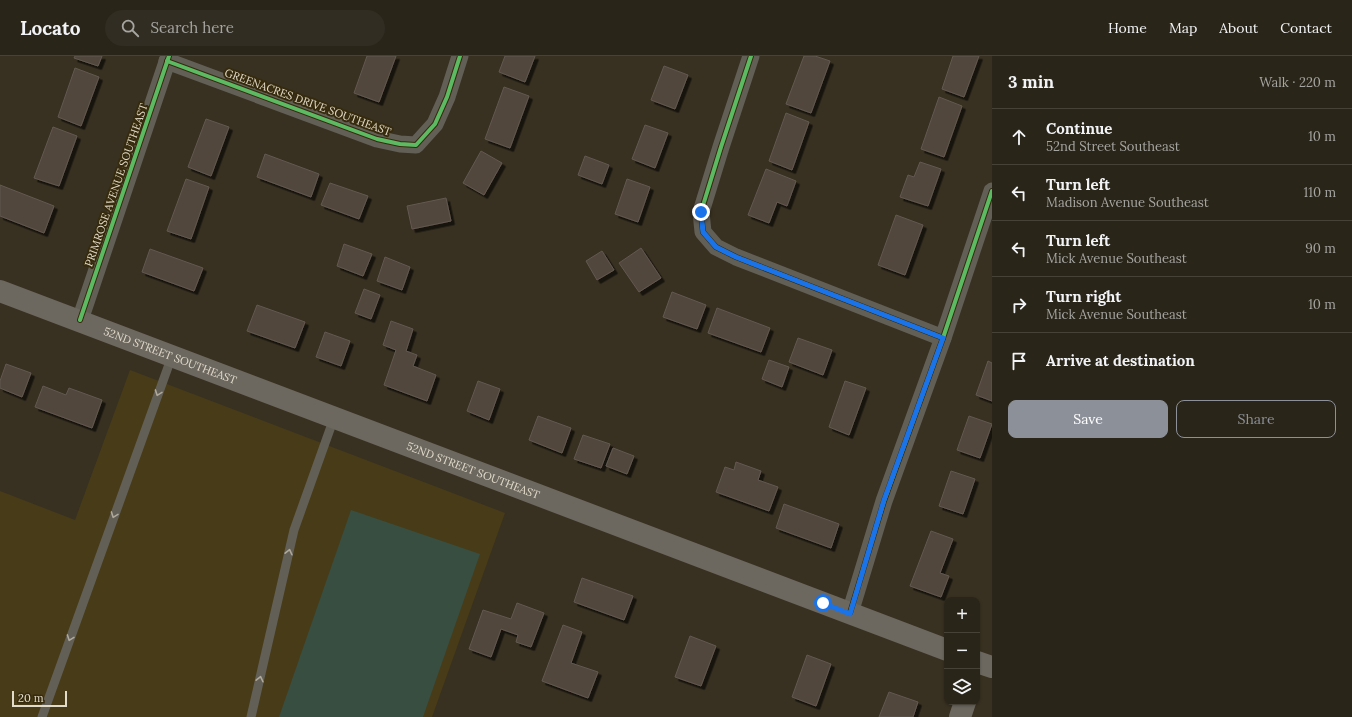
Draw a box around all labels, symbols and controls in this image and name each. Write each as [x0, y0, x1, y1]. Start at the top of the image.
search box [105, 10, 385, 46]
text: Locato [20, 16, 81, 40]
icon: search [119, 17, 141, 39]
text: Search here [151, 18, 234, 37]
text: Home [1108, 19, 1147, 37]
text: Map [1169, 19, 1197, 37]
text: About [1219, 19, 1258, 37]
text: Contact [1280, 19, 1332, 37]
street label: GREENACRES DRIVE SOUTHEAST [223, 65, 393, 139]
text: 3 min [1008, 71, 1054, 93]
text: Walk · 220 m [1259, 74, 1336, 91]
street label: PRIMROSE AVENUE SOUTHEAST [81, 102, 151, 268]
text: Continue [1046, 119, 1112, 138]
icon: ahead [1008, 126, 1030, 148]
text: 10 m [1308, 128, 1336, 145]
text: 52nd Street Southeast [1046, 138, 1180, 155]
text: Turn left [1046, 175, 1110, 194]
icon: left [1008, 182, 1030, 204]
text: 110 m [1303, 184, 1336, 201]
text: Madison Avenue Southeast [1046, 194, 1209, 211]
route end [692, 203, 710, 221]
text: Turn left [1046, 231, 1110, 250]
icon: left [1008, 238, 1030, 260]
text: 90 m [1305, 240, 1336, 257]
text: Mick Avenue Southeast [1046, 250, 1187, 267]
text: Turn right [1046, 287, 1122, 306]
icon: right [1008, 294, 1030, 316]
text: 10 m [1308, 296, 1336, 313]
text: Mick Avenue Southeast [1046, 306, 1187, 323]
street label: 52ND STREET SOUTHEAST [102, 324, 239, 387]
icon: arrive [1008, 350, 1030, 372]
text: Arrive at destination [1046, 351, 1195, 370]
one-way arrow [155, 390, 163, 397]
button: Save [1008, 400, 1168, 438]
button: Share [1176, 400, 1336, 438]
street label: 52ND STREET SOUTHEAST [405, 439, 542, 502]
one-way arrow [111, 512, 119, 519]
one-way arrow [284, 549, 292, 555]
route start [814, 594, 832, 612]
map controls [944, 597, 980, 705]
button: + [944, 597, 980, 633]
button: − [944, 633, 980, 669]
one-way arrow [67, 634, 75, 641]
button: layers [944, 669, 980, 705]
one-way arrow [255, 676, 263, 682]
scale bar [12, 689, 67, 708]
text: 20 m [18, 691, 43, 705]

